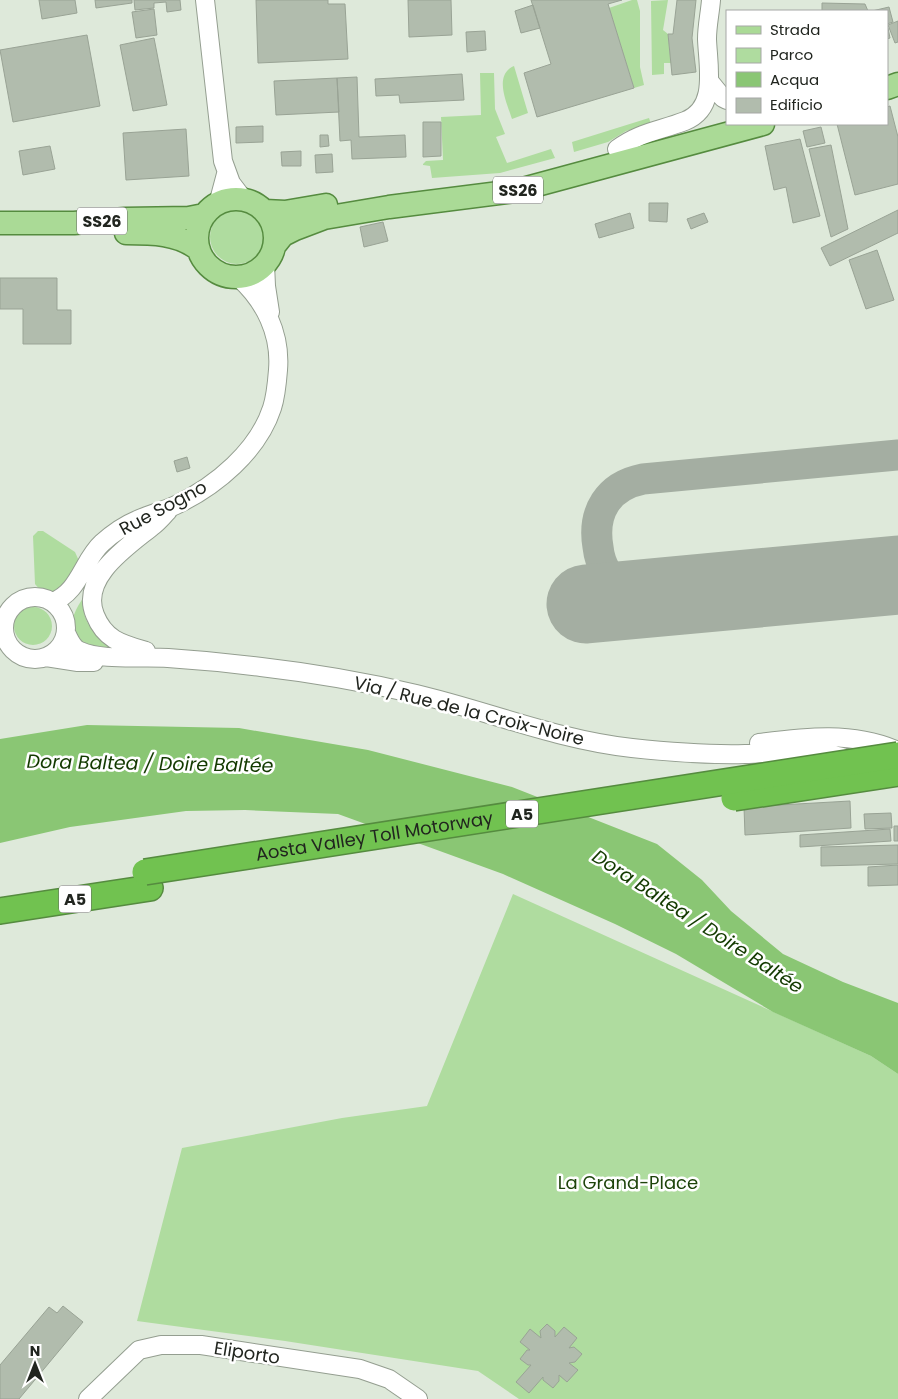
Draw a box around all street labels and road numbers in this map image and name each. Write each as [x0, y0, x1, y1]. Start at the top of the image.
road number: SS26 [493, 176, 543, 204]
road number: SS26 [77, 208, 127, 235]
street label: Rue Sogno [115, 474, 211, 541]
street label: Via / Rue de la Croix-Noire [351, 670, 587, 751]
road number: A5 [506, 801, 538, 828]
street label: Aosta Valley Toll Motorway [254, 805, 495, 867]
road number: A5 [59, 886, 91, 912]
street label: Eliporto [212, 1335, 282, 1370]

